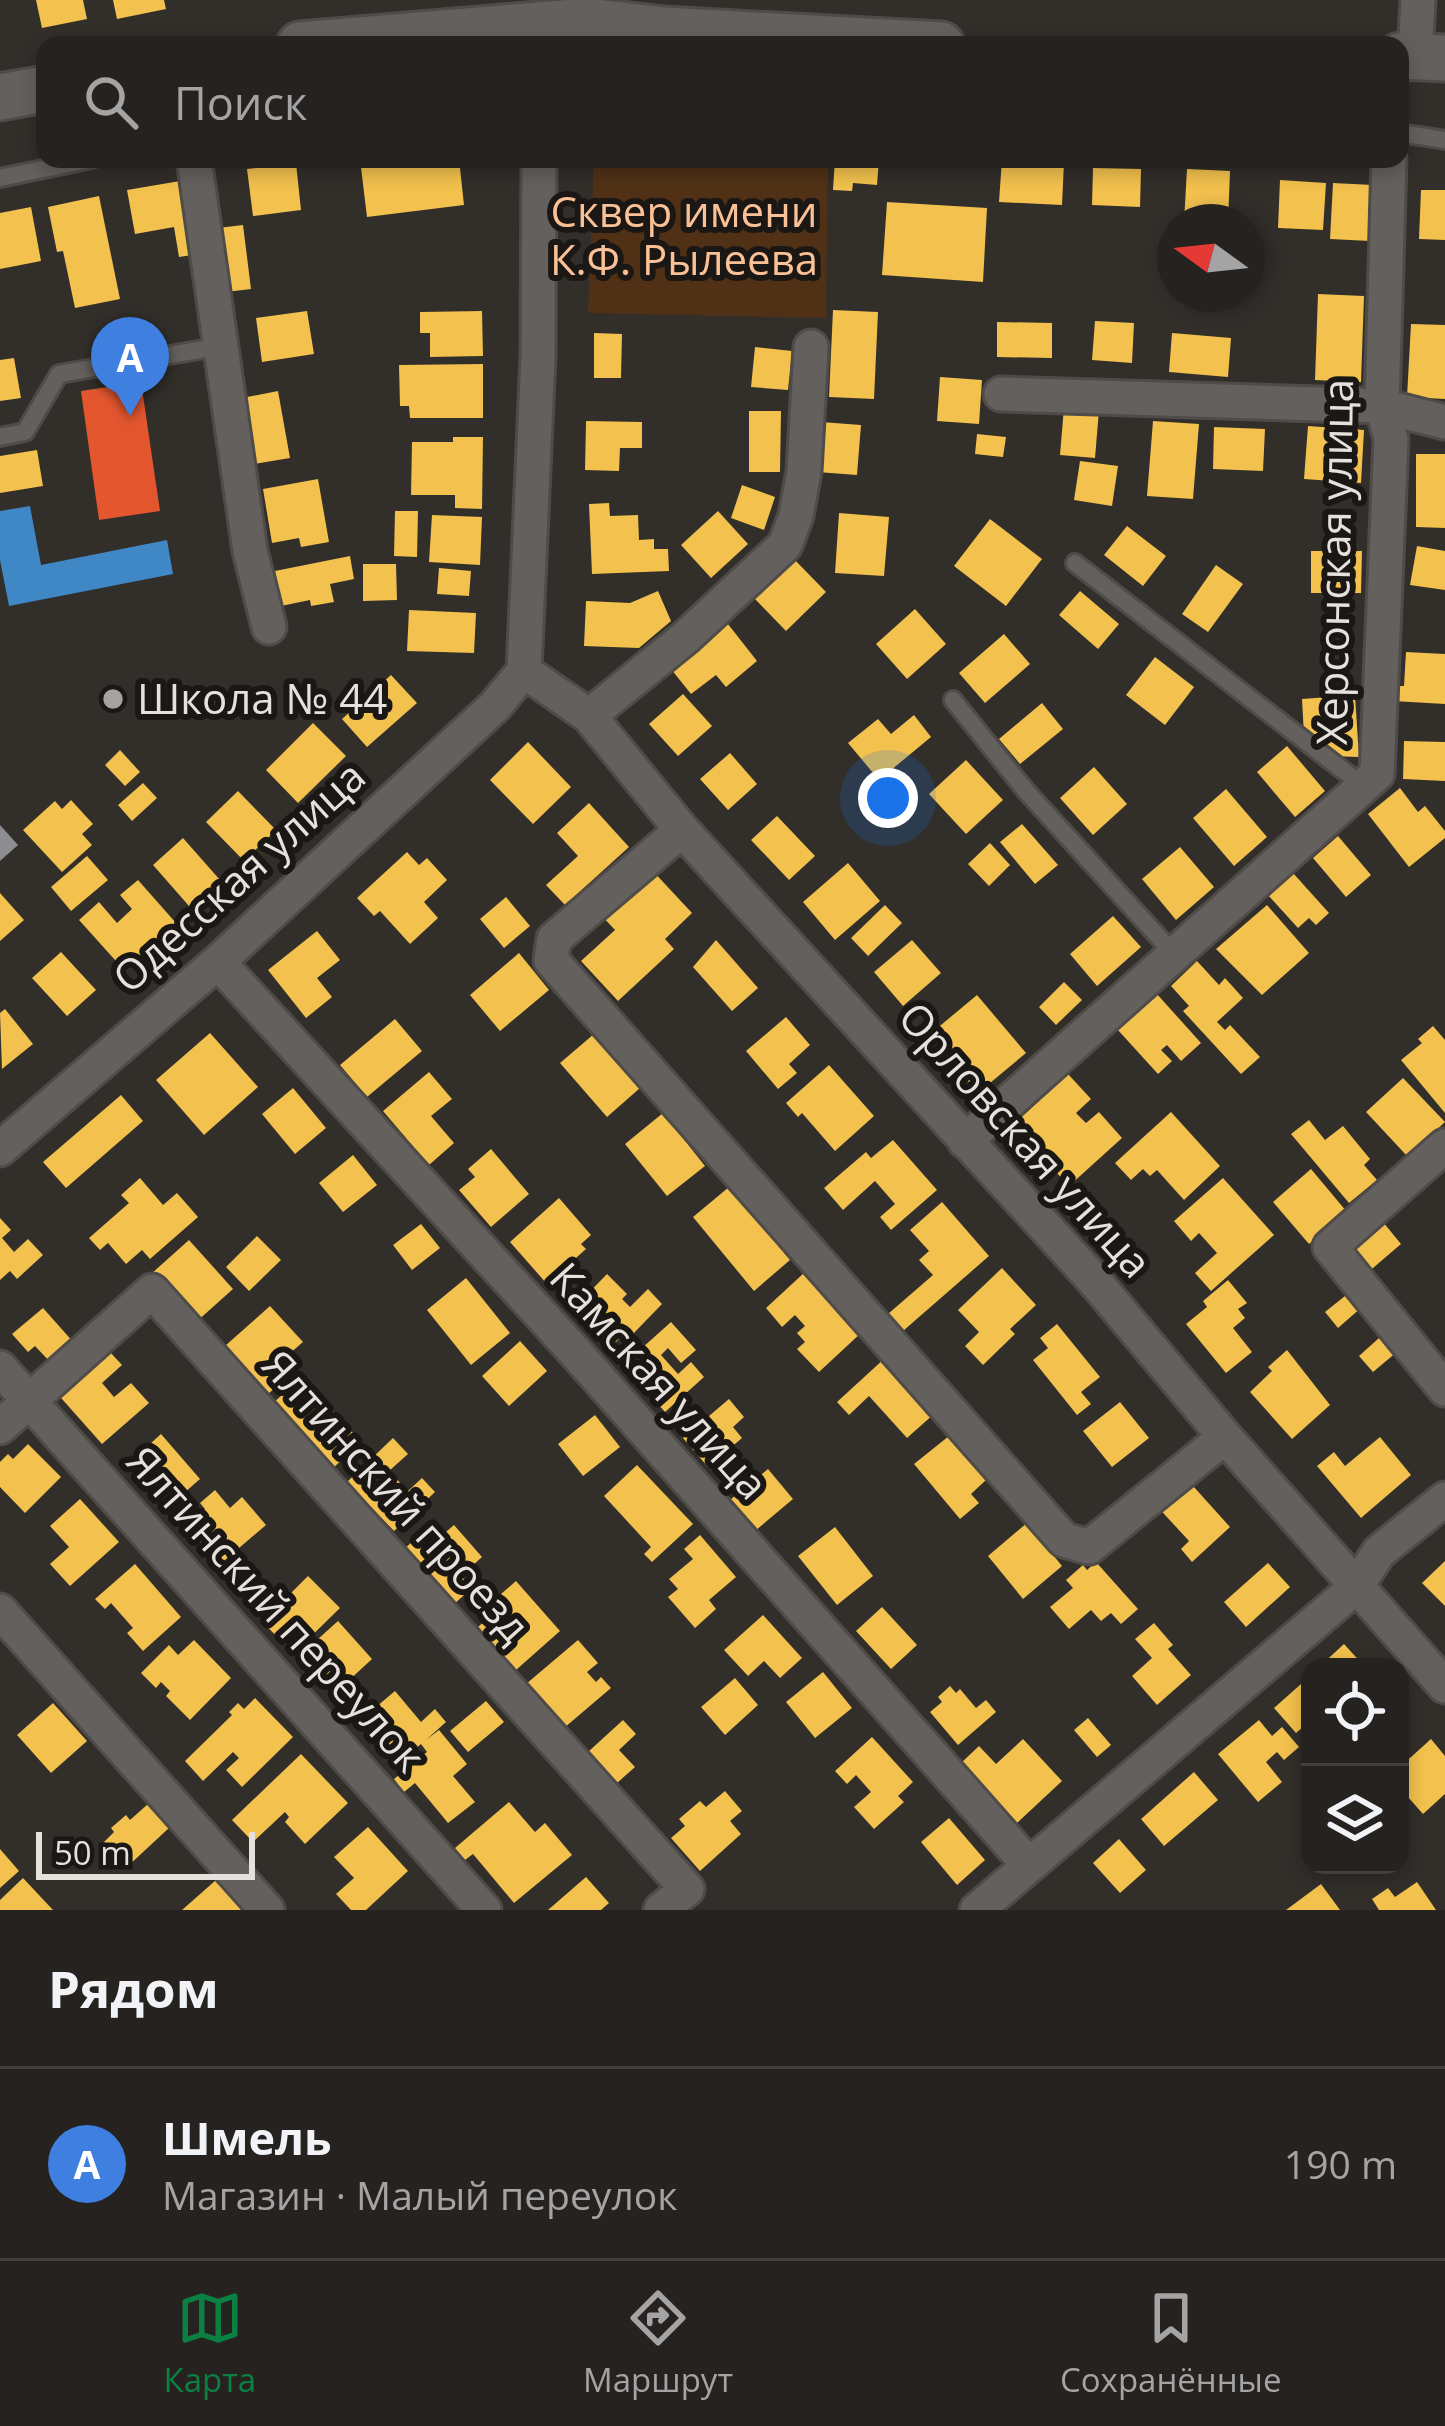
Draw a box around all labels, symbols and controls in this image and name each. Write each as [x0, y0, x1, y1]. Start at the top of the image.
search box [36, 36, 1409, 168]
icon: search [78, 69, 144, 135]
text: Поиск [174, 72, 307, 133]
park label: Сквер имени К.Ф. Рылеева [550, 182, 818, 287]
north arrow [1157, 204, 1265, 312]
pin: A [91, 317, 169, 416]
street label: Херсонская улица [1302, 378, 1365, 746]
place label: Школа № 44 [137, 669, 387, 726]
marker: Школа № 44 [100, 686, 126, 712]
street label: Одесская улица [100, 747, 376, 1005]
your location [858, 768, 918, 828]
street label: Орловская улица [887, 989, 1165, 1289]
street label: Камская улица [538, 1249, 782, 1511]
street label: Ялтинский проезд [251, 1337, 544, 1653]
street label: Ялтинский переулок [115, 1433, 439, 1784]
map controls [1301, 1658, 1409, 1874]
button: locate [1301, 1658, 1409, 1766]
button: layers [1301, 1766, 1409, 1874]
scale bar [36, 1826, 255, 1879]
text: 50 m [54, 1830, 131, 1875]
text: Рядом [48, 1953, 219, 2023]
text: Шмель [162, 2107, 332, 2168]
text: A [74, 2137, 100, 2190]
text: 190 m [1284, 2137, 1397, 2190]
text: Магазин · Малый переулок [162, 2168, 677, 2221]
tab: Карта [164, 2285, 256, 2402]
tab: Маршрут [583, 2285, 733, 2402]
tab: Сохранённые [1060, 2285, 1281, 2402]

